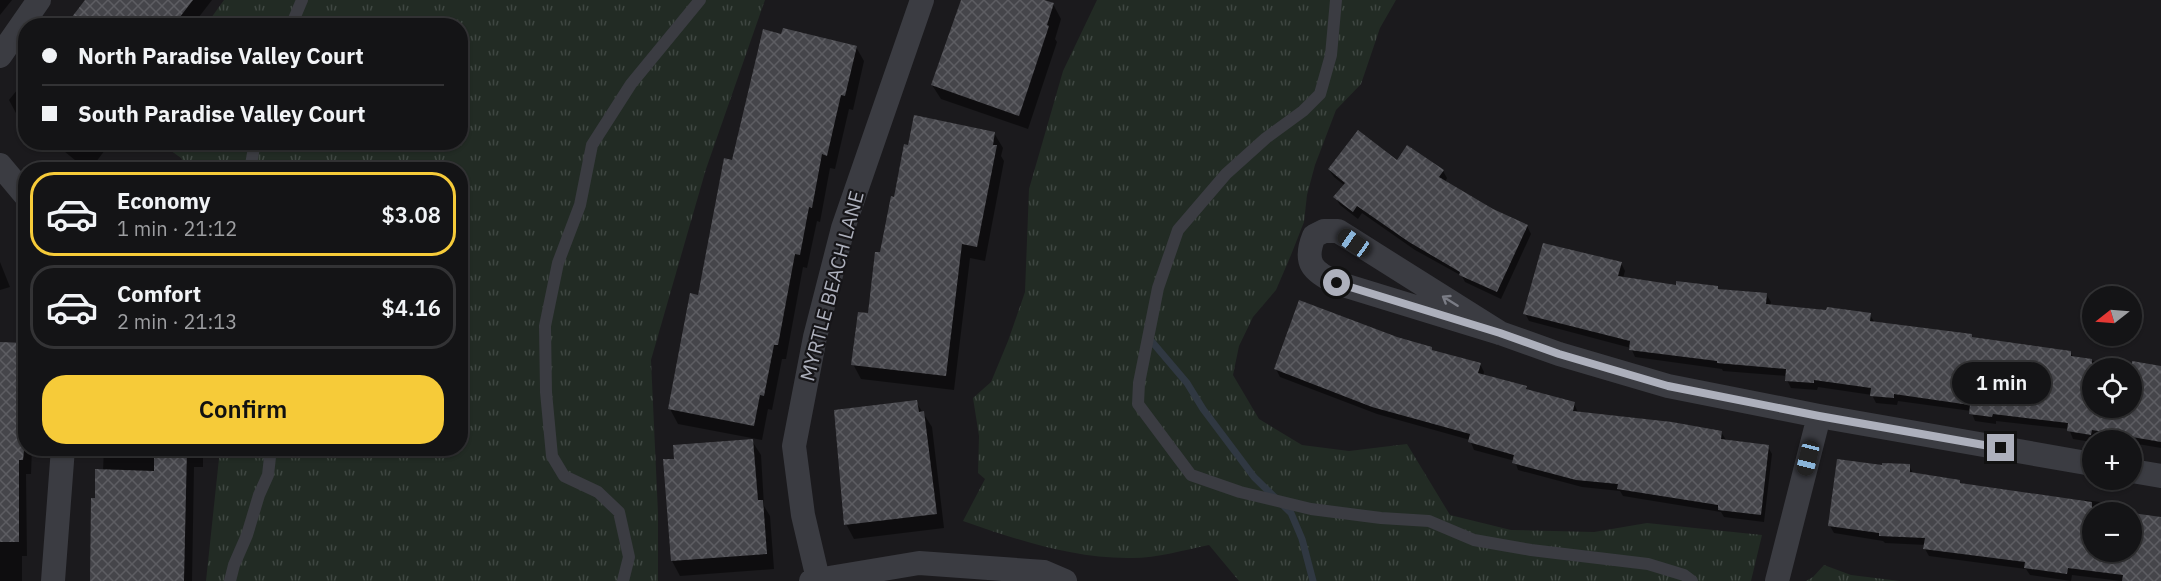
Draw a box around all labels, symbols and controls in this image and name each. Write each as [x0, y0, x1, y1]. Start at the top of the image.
text: North Paradise Valley Court [78, 41, 364, 70]
text: South Paradise Valley Court [78, 99, 366, 128]
text: Economy [117, 186, 211, 215]
icon: car [45, 187, 99, 241]
street label: MYRTLE BEACH LANE [793, 188, 870, 384]
text: $3.08 [382, 200, 441, 229]
text: 1 min · 21:12 [117, 215, 237, 242]
car [1334, 225, 1374, 261]
route start [1323, 269, 1350, 296]
text: Comfort [117, 279, 201, 308]
icon: car [45, 280, 99, 334]
north arrow [2082, 286, 2142, 346]
map controls [2082, 286, 2142, 562]
text: $4.16 [382, 293, 441, 322]
one-way arrow [1442, 295, 1459, 308]
text: 2 min · 21:13 [117, 308, 237, 335]
button: locate [2082, 358, 2142, 418]
callout: 1 min [1952, 361, 2050, 403]
text: 1 min [1976, 369, 2027, 396]
button: Confirm [42, 375, 444, 444]
button: + [2082, 430, 2142, 490]
route end [1987, 434, 2014, 461]
car [1795, 438, 1821, 478]
button: − [2082, 502, 2142, 562]

